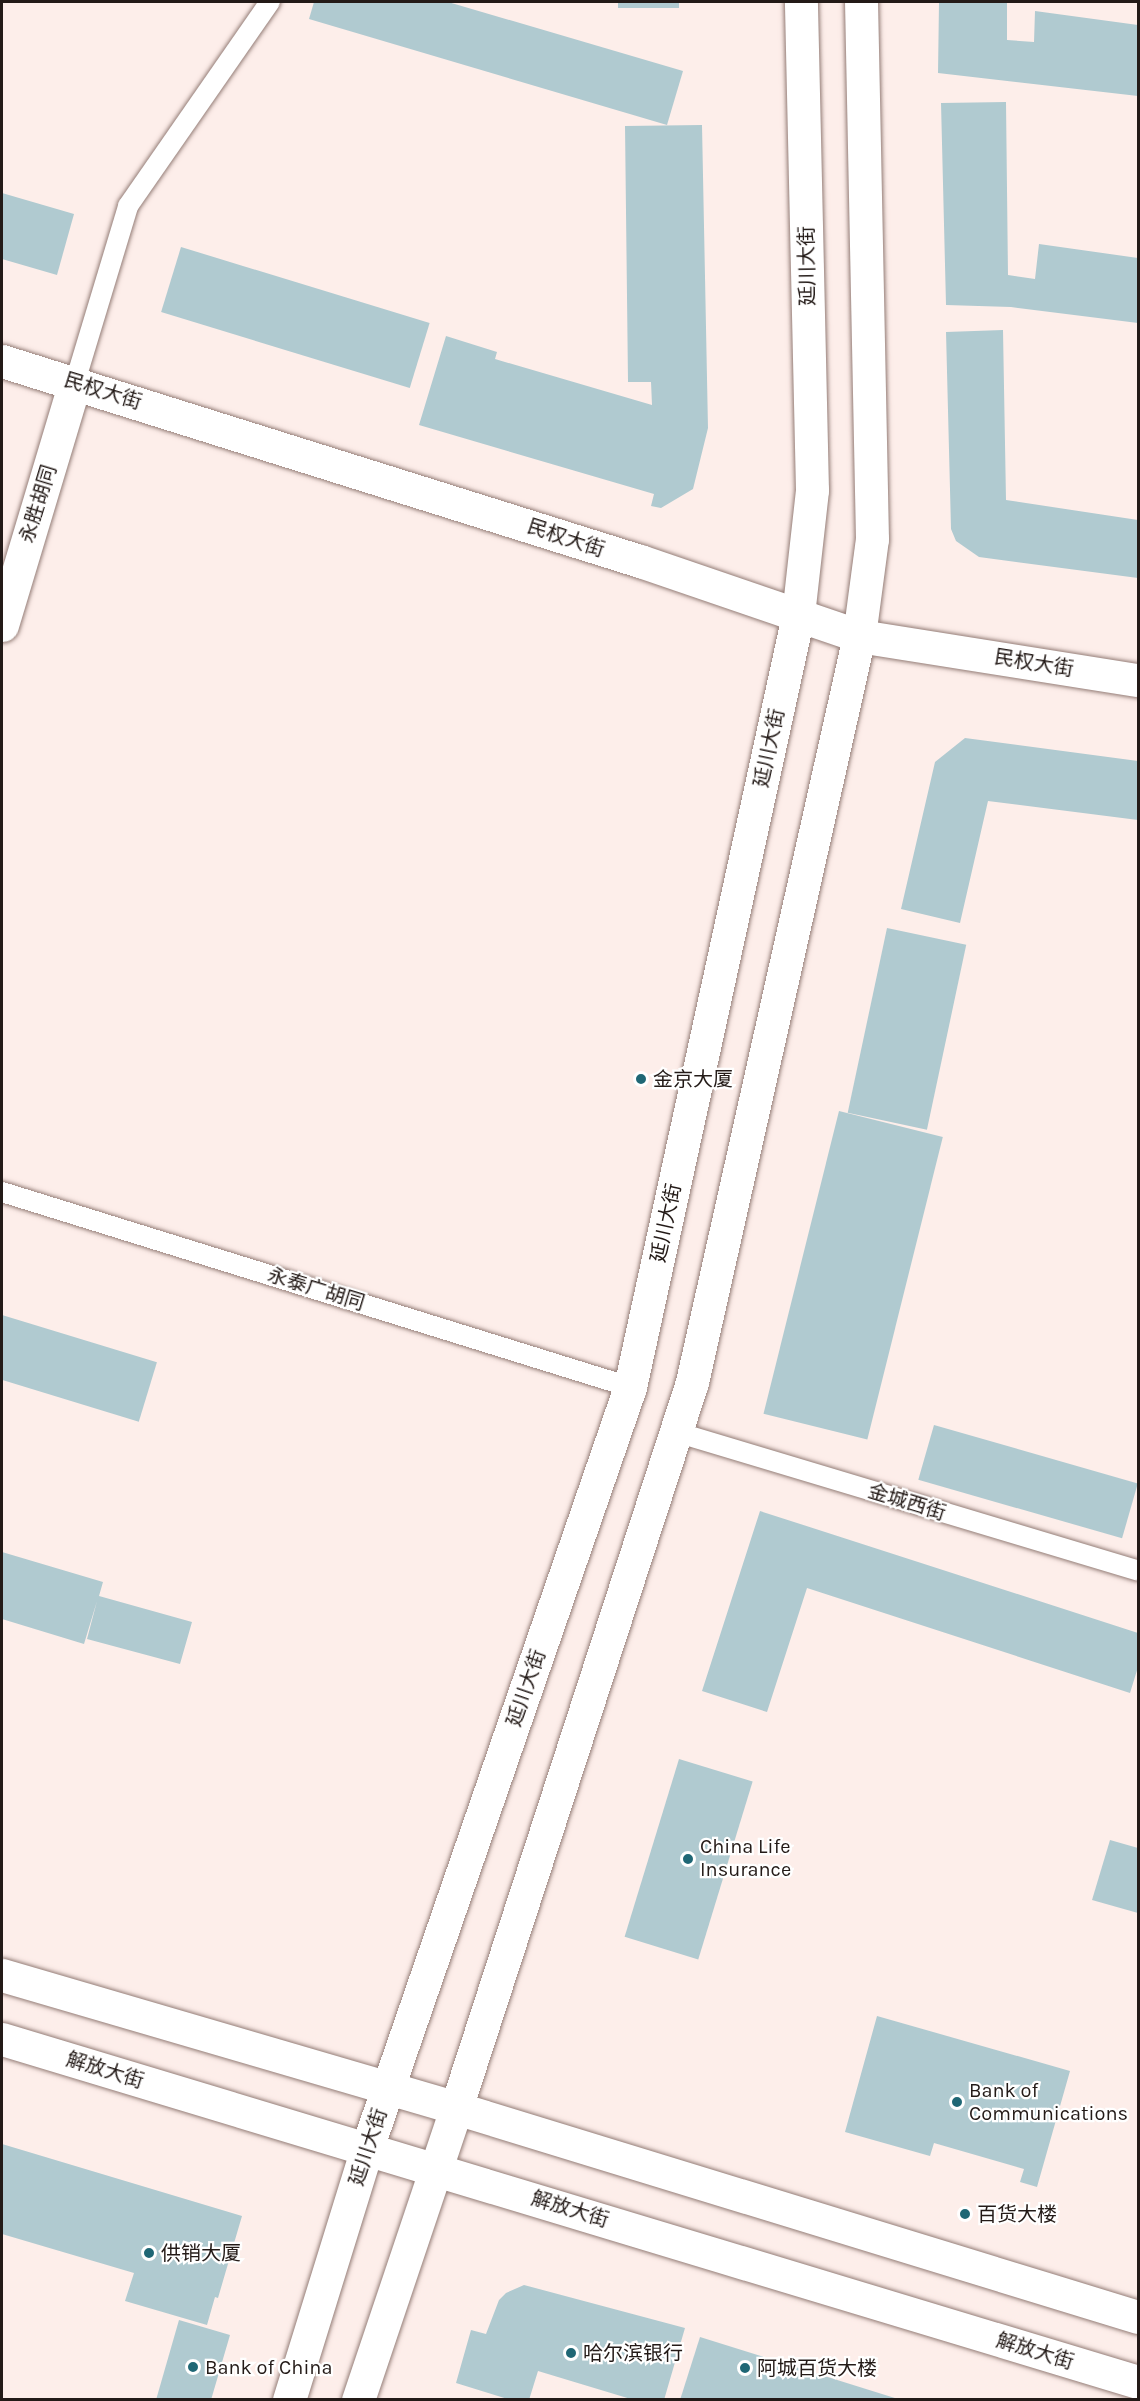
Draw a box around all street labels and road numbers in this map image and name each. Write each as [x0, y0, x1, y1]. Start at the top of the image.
street label: 延川大街 [794, 226, 820, 306]
street label: 民权大街 [61, 368, 145, 414]
street label: 永胜胡同 [15, 462, 61, 546]
street label: 民权大街 [524, 514, 608, 562]
street label: 民权大街 [993, 645, 1075, 681]
street label: 延川大街 [749, 706, 789, 790]
street label: 延川大街 [646, 1181, 686, 1265]
street label: 永泰广胡同 [265, 1263, 367, 1315]
street label: 金城西街 [865, 1479, 949, 1525]
street label: 延川大街 [502, 1646, 550, 1730]
street label: 解放大街 [63, 2047, 147, 2093]
street label: 延川大街 [344, 2105, 392, 2189]
street label: 解放大街 [528, 2186, 612, 2232]
street label: 解放大街 [993, 2328, 1077, 2374]

